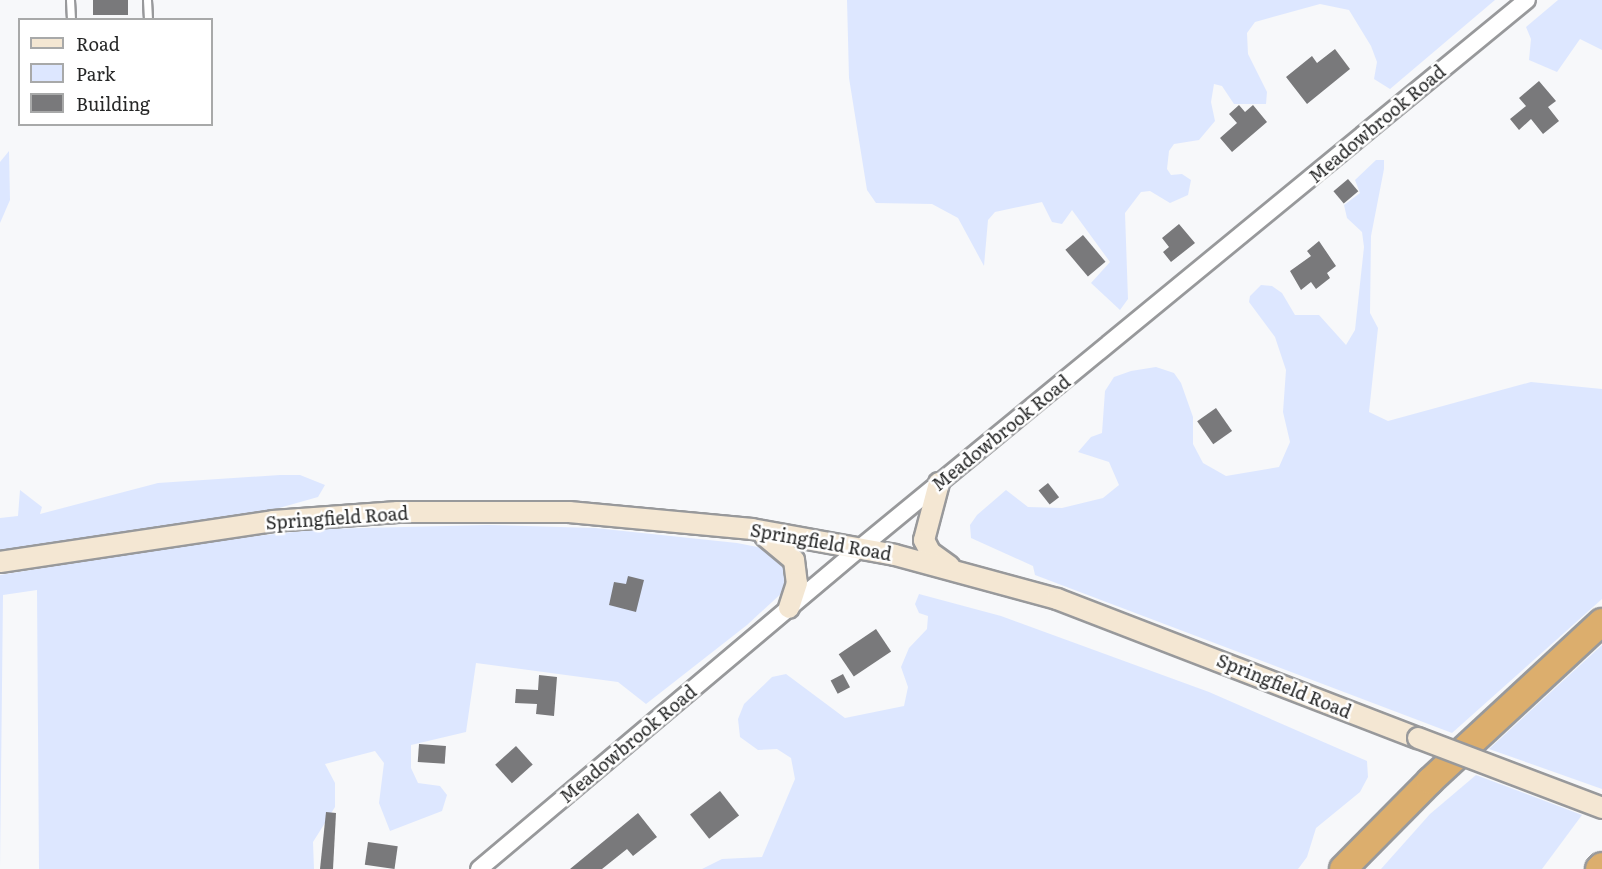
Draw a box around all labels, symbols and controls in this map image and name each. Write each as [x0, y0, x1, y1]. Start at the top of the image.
legend [18, 18, 213, 126]
text: Road [76, 30, 120, 57]
text: Park [76, 60, 115, 87]
street label: Meadowbrook Road [1304, 61, 1450, 187]
text: Building [76, 90, 150, 117]
street label: Meadowbrook Road [928, 371, 1074, 495]
street label: Springfield Road [265, 502, 409, 534]
street label: Springfield Road [749, 519, 893, 565]
street label: Springfield Road [1214, 649, 1354, 723]
street label: Meadowbrook Road [555, 681, 701, 807]

